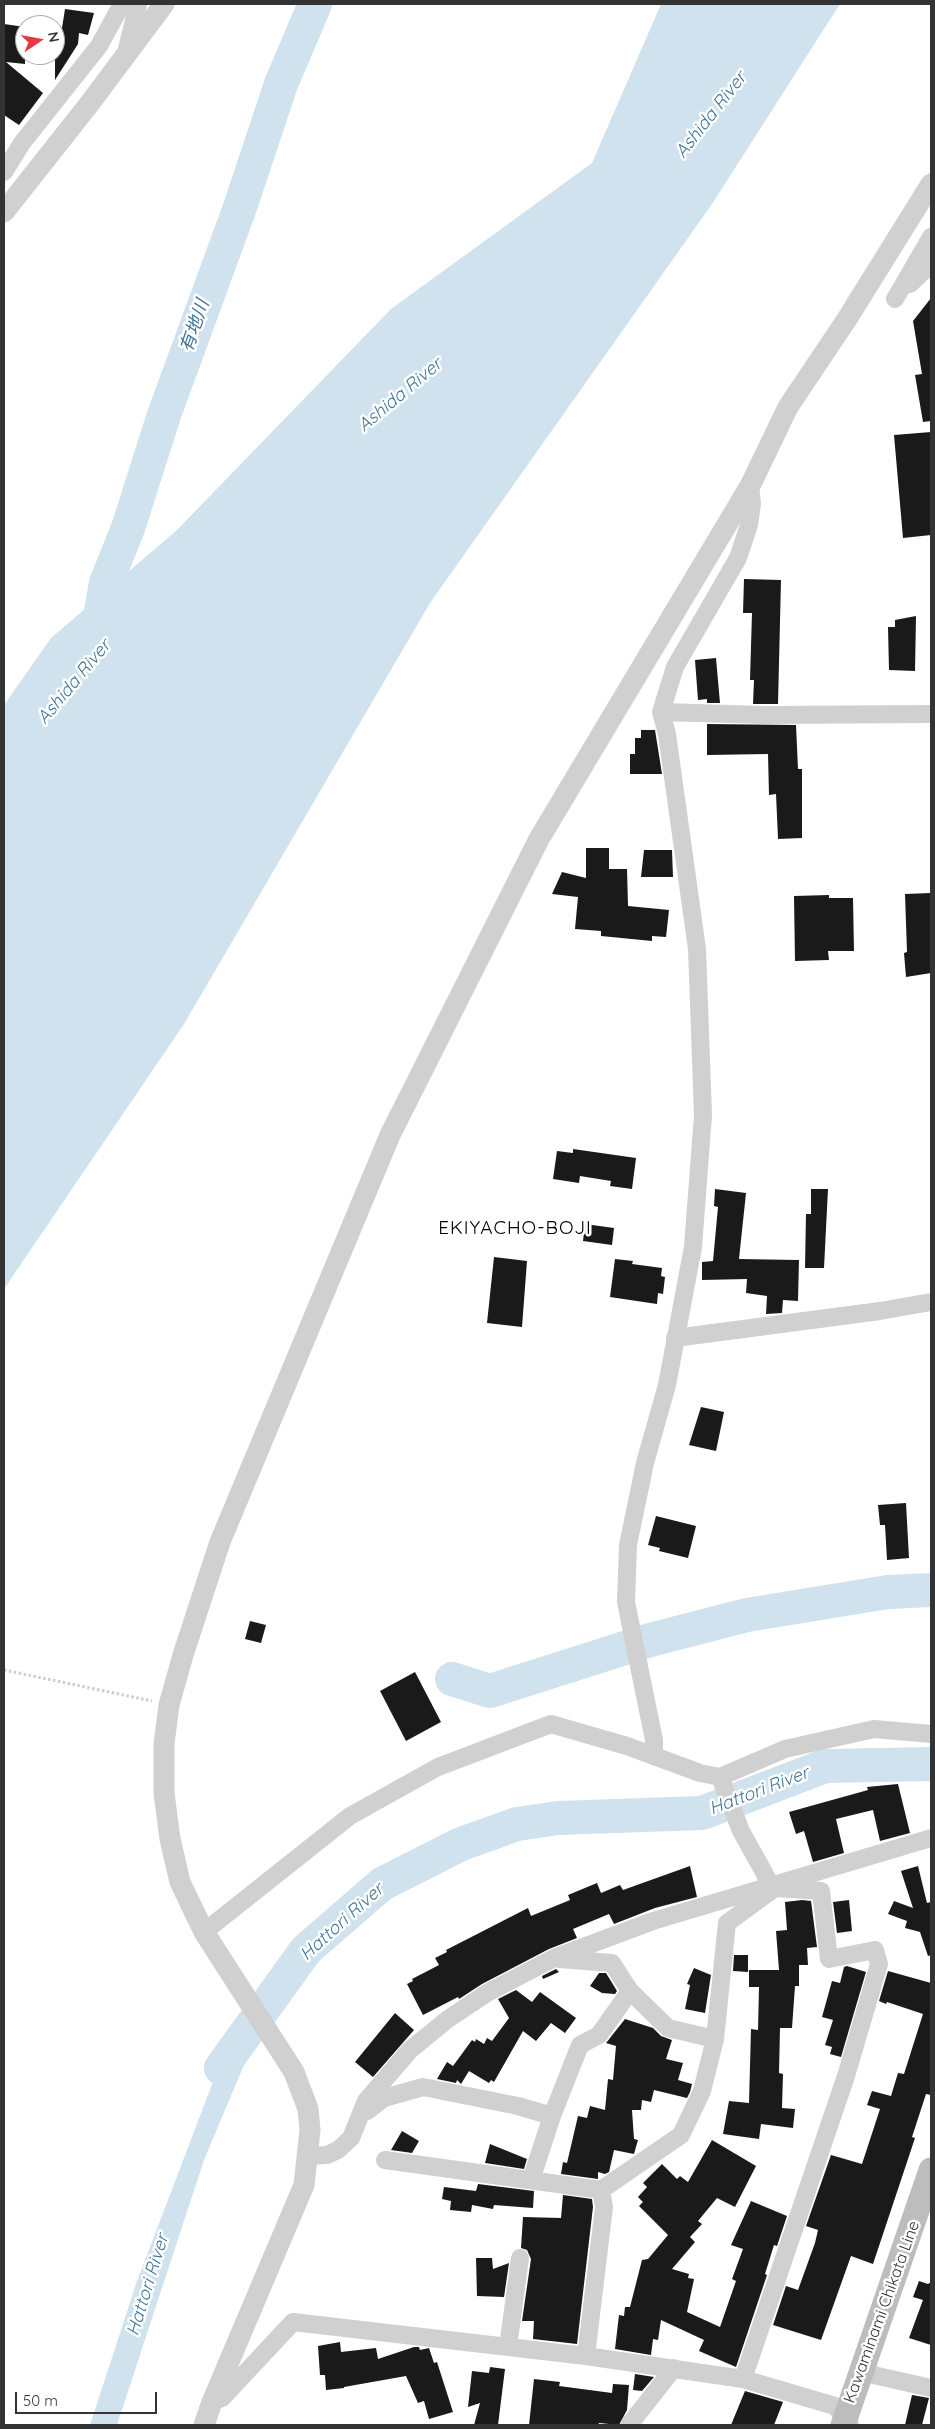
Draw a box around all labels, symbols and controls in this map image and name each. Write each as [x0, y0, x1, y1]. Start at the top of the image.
north arrow [15, 15, 65, 65]
text: N [44, 30, 64, 44]
water label: Ashida River [671, 68, 751, 162]
water label: 有地川 [176, 297, 214, 355]
water label: Ashida River [353, 354, 447, 436]
water label: Ashida River [33, 635, 115, 729]
district label: EKIYACHO-BOJI [437, 1217, 593, 1239]
water label: Hattori River [706, 1762, 812, 1820]
water label: Hattori River [296, 1879, 388, 1965]
street label: Kawaminami Chikata Line [840, 2218, 924, 2406]
water label: Hattori River [122, 2232, 174, 2338]
scale bar [18, 2382, 160, 2414]
text: 50 m [23, 2391, 58, 2410]

